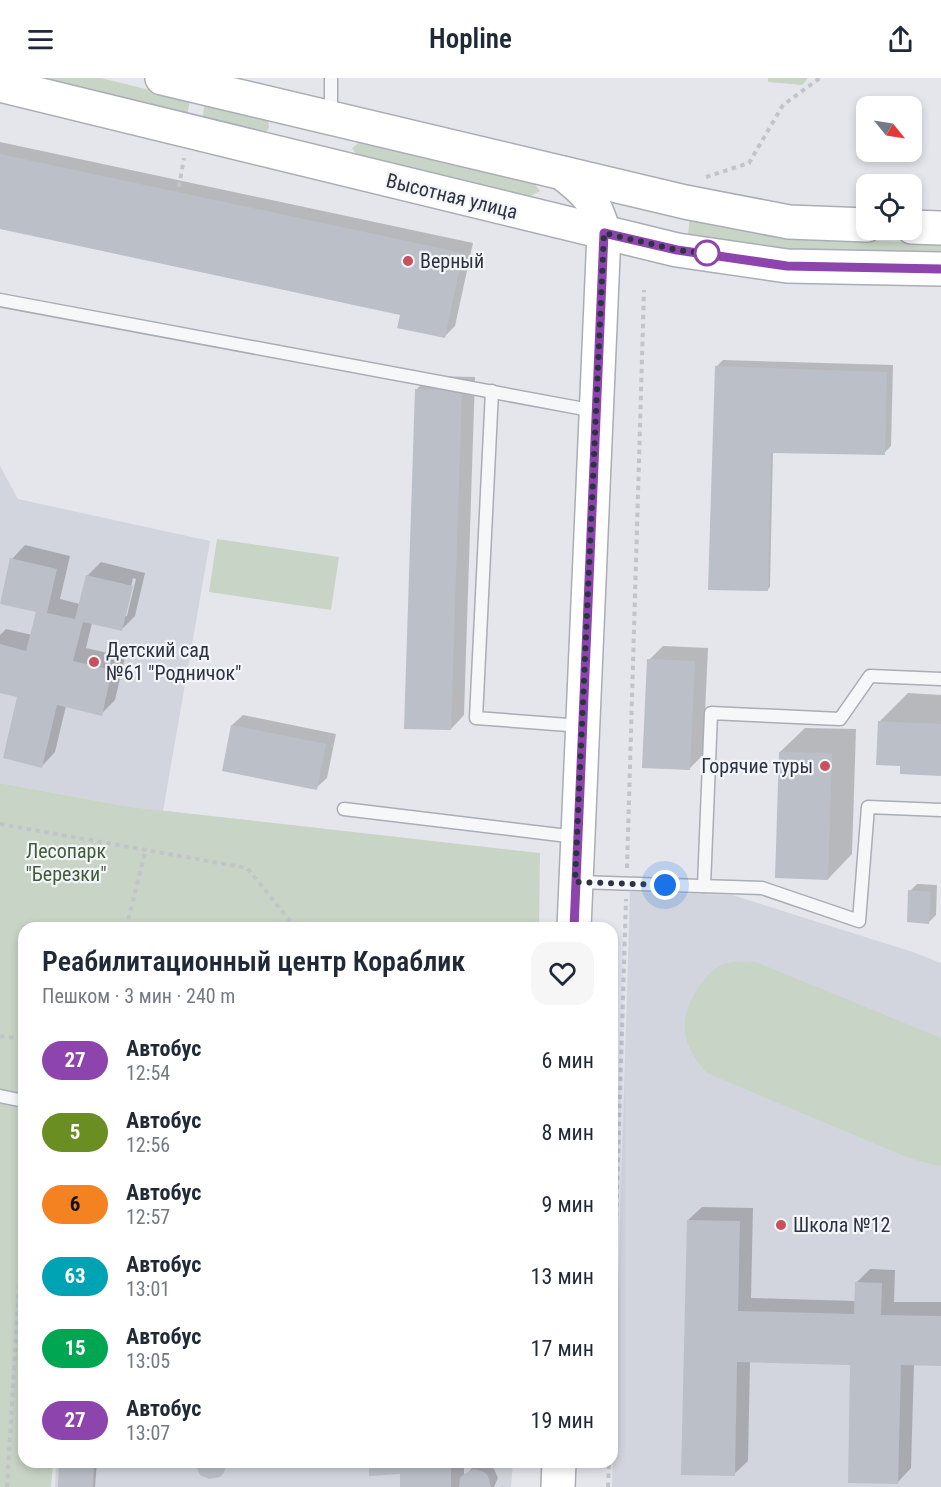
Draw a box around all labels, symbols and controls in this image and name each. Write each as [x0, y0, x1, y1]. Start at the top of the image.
icon: menu [24, 23, 57, 56]
text: Hopline [429, 23, 512, 55]
icon: share [884, 23, 917, 56]
north arrow [856, 96, 922, 162]
map controls [856, 96, 922, 240]
street label: Высотная улица [384, 168, 520, 224]
button: locate [856, 174, 922, 240]
unlabelled marker [694, 240, 720, 266]
place label: Верный [420, 249, 484, 273]
marker: Верный [401, 254, 415, 268]
place label: Детский сад №61 "Родничок" [106, 638, 242, 685]
marker: Детский сад №61 "Родничок" [87, 655, 101, 669]
place label: Горячие туры [701, 754, 813, 778]
marker: Горячие туры [818, 759, 832, 773]
park label: Лесопарк "Березки" [25, 839, 107, 886]
your location [650, 870, 680, 900]
button: heart [531, 942, 594, 1005]
text: Реабилитационный центр Кораблик [42, 945, 465, 978]
text: Пешком · 3 мин · 240 m [42, 984, 235, 1008]
text: Автобус [126, 1036, 201, 1061]
text: 27 [64, 1048, 86, 1072]
text: 6 мин [541, 1048, 594, 1073]
text: 12:54 [126, 1061, 170, 1085]
text: Автобус [126, 1108, 201, 1133]
text: 5 [70, 1120, 80, 1144]
text: 8 мин [541, 1120, 594, 1145]
text: 12:56 [126, 1133, 170, 1157]
text: Автобус [126, 1180, 201, 1205]
text: 6 [70, 1192, 80, 1216]
text: 9 мин [541, 1192, 594, 1217]
text: 12:57 [126, 1205, 170, 1229]
place label: Школа №12 [793, 1213, 891, 1237]
marker: Школа №12 [774, 1218, 788, 1232]
text: Автобус [126, 1252, 201, 1277]
text: 63 [64, 1264, 86, 1288]
text: 13 мин [531, 1264, 594, 1289]
text: 13:01 [126, 1277, 170, 1301]
text: Автобус [126, 1324, 201, 1349]
text: 15 [64, 1336, 86, 1360]
text: 17 мин [531, 1336, 594, 1361]
text: 13:05 [126, 1349, 170, 1373]
text: Автобус [126, 1396, 201, 1421]
text: 27 [64, 1408, 86, 1432]
text: 19 мин [531, 1408, 594, 1433]
text: 13:07 [126, 1421, 170, 1445]

